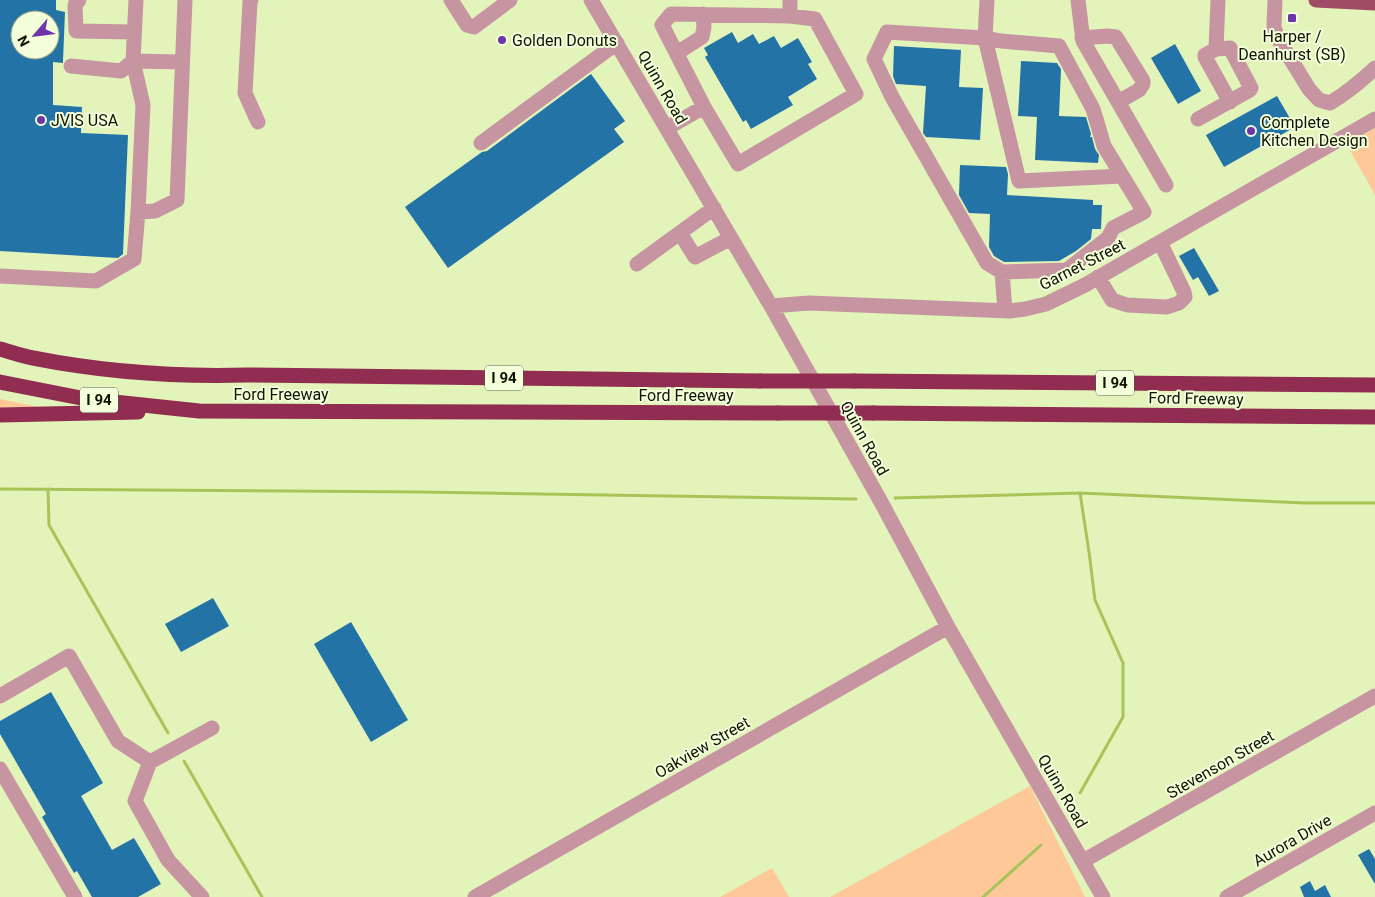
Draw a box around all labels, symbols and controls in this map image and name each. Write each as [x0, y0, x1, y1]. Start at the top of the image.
north arrow [10, 10, 60, 60]
marker: Harper / Deanhurst (SB) [1286, 12, 1298, 24]
place label: Harper / Deanhurst (SB) [1238, 27, 1346, 64]
place label: Golden Donuts [512, 31, 617, 50]
text: N [14, 33, 33, 49]
marker: Golden Donuts [496, 34, 508, 46]
street label: Quinn Road [634, 47, 691, 128]
place label: JVIS USA [51, 111, 119, 130]
place label: Complete Kitchen Design [1261, 113, 1368, 150]
marker: JVIS USA [35, 114, 47, 126]
marker: Complete Kitchen Design [1245, 125, 1257, 137]
street label: Garnet Street [1036, 235, 1128, 294]
road number: I 94 [485, 366, 523, 390]
road number: I 94 [1096, 370, 1134, 396]
street label: Ford Freeway [233, 385, 329, 404]
street label: Ford Freeway [638, 386, 734, 405]
road number: I 94 [80, 388, 118, 412]
street label: Ford Freeway [1148, 388, 1244, 409]
street label: Quinn Road [836, 398, 893, 479]
street label: Oakview Street [652, 713, 753, 782]
street label: Stevenson Street [1163, 726, 1277, 803]
street label: Quinn Road [1034, 751, 1091, 832]
street label: Aurora Drive [1250, 810, 1335, 870]

